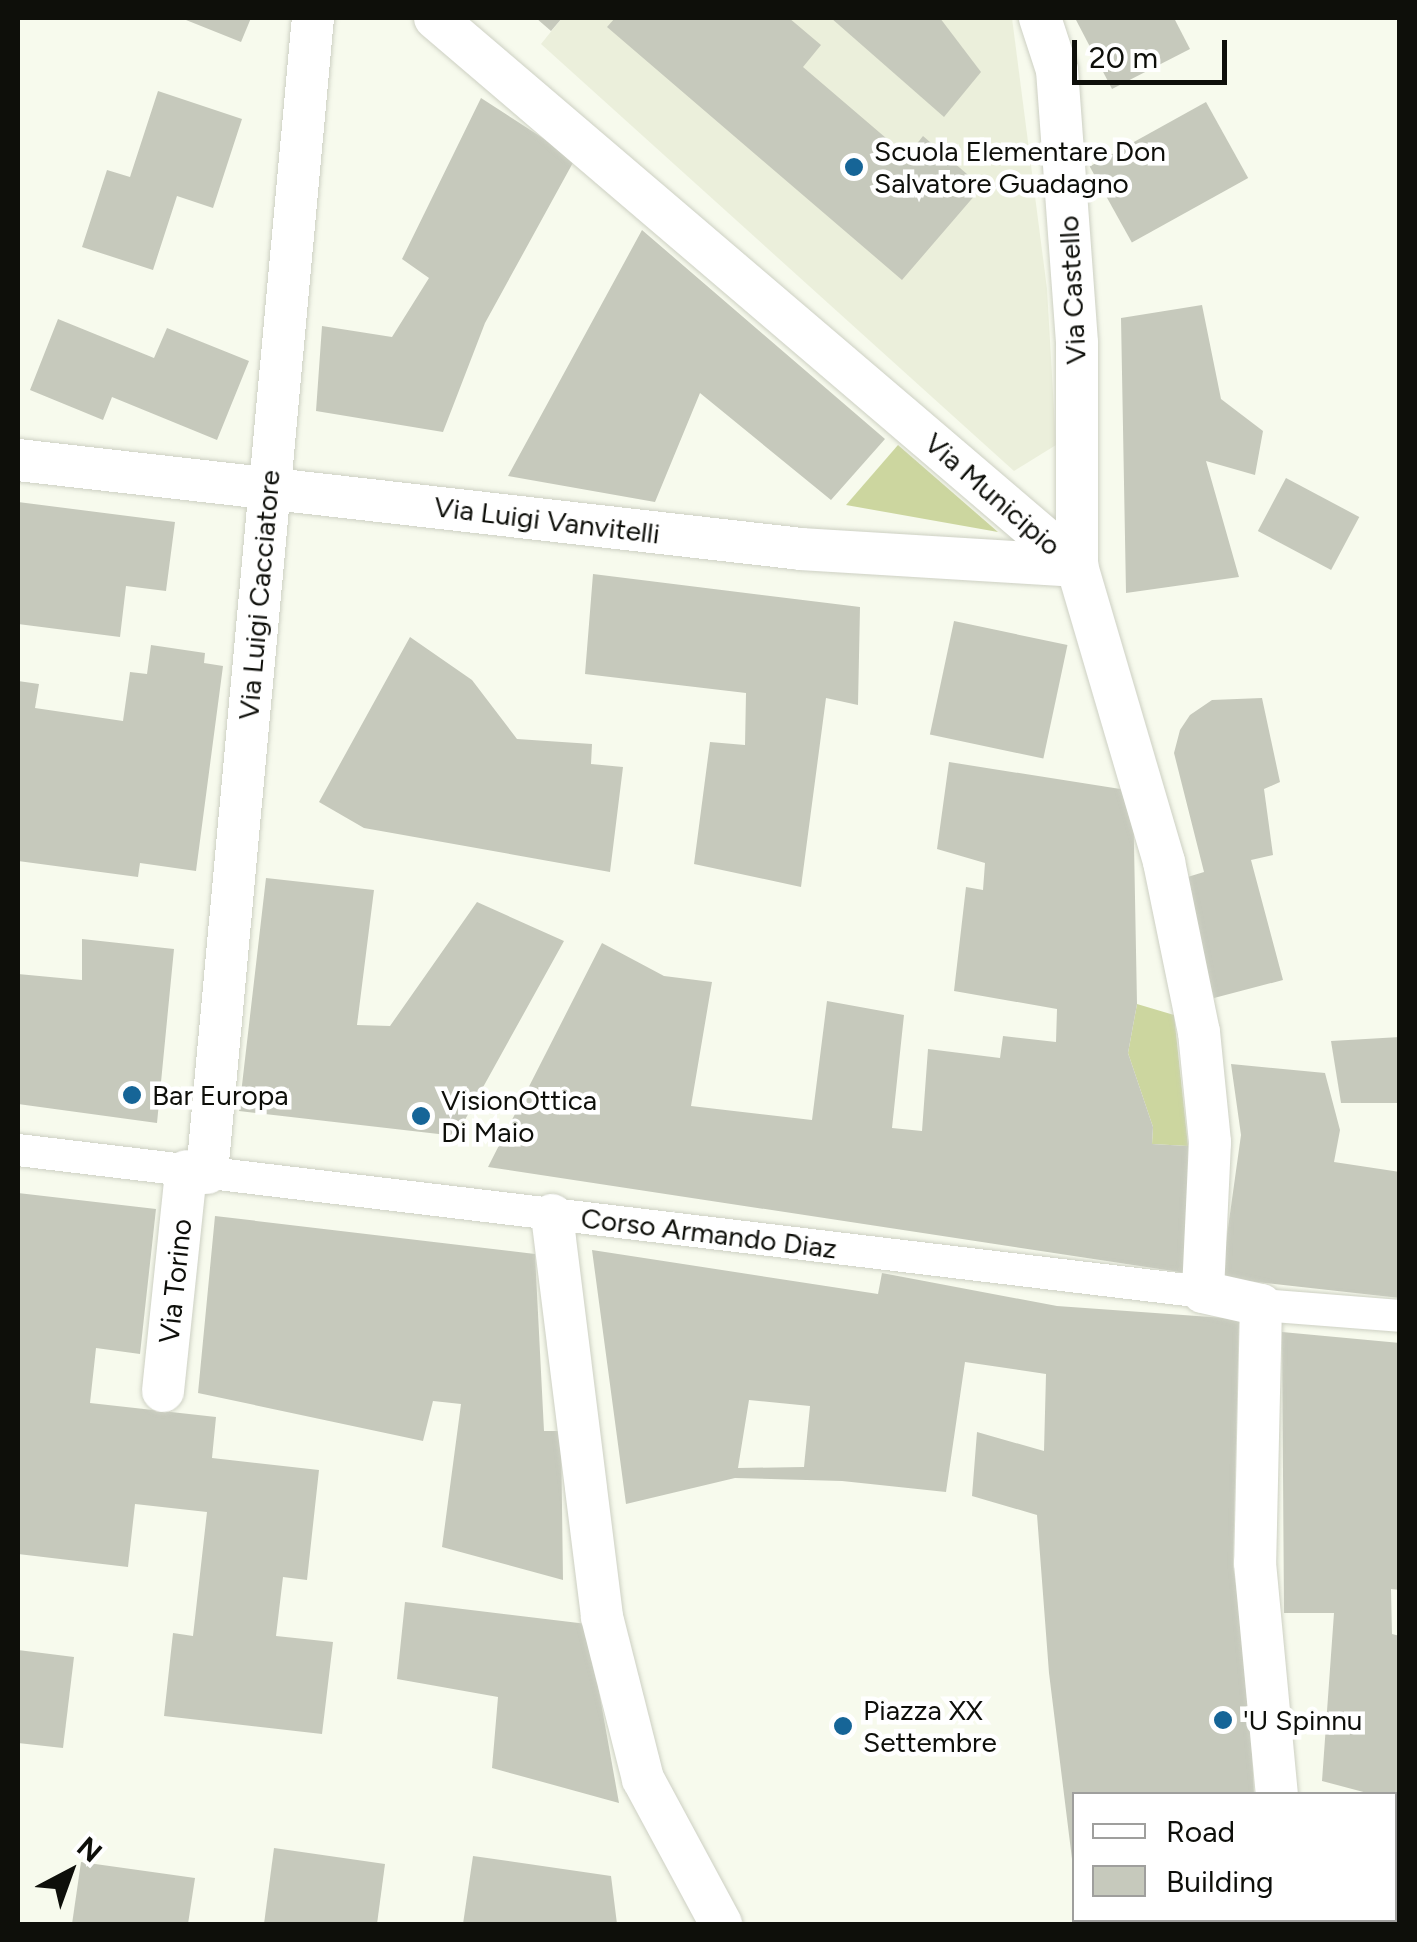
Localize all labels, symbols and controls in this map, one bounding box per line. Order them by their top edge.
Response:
scale bar [1077,20,1232,82]
text: 20 m [1089,39,1158,76]
place label: Scuola Elementare Don Salvatore Guadagno [874,134,1166,200]
marker: Scuola Elementare Don Salvatore Guadagno [843,156,865,178]
street label: Via Castello [1051,215,1093,365]
street label: Via Municipio [918,426,1068,562]
street label: Via Luigi Cacciatore [231,469,287,721]
street label: Via Luigi Vanvitelli [432,489,662,551]
place label: Bar Europa [152,1078,288,1112]
place label: VisionOttica Di Maio [441,1083,597,1149]
marker: Bar Europa [121,1084,143,1106]
marker: VisionOttica Di Maio [410,1105,432,1127]
street label: Corso Armando Diaz [579,1201,839,1265]
street label: Via Torino [152,1217,198,1345]
place label: Piazza XX Settembre [863,1693,997,1759]
place label: 'U Spinnu [1243,1703,1362,1737]
marker: 'U Spinnu [1212,1709,1234,1731]
marker: Piazza XX Settembre [832,1715,854,1737]
legend [1072,1792,1397,1922]
text: Road [1166,1813,1235,1850]
north arrow [20,1822,120,1922]
text: N [70,1829,109,1869]
text: Building [1166,1863,1274,1900]

